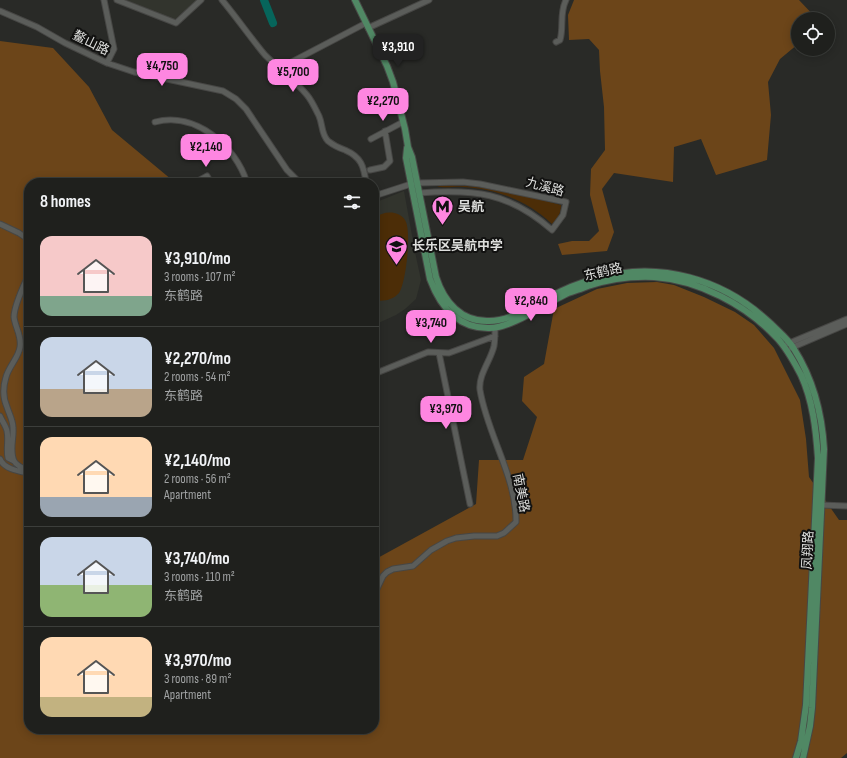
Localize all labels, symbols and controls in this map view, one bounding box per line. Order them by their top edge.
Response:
map controls [791,12,835,56]
button: locate [791,12,835,56]
street label: 鳌山路 [70,27,112,59]
pin: ¥3,910 [365,34,431,68]
text: ¥3,910 [382,39,414,55]
pin: ¥4,750 [129,53,195,87]
text: ¥4,750 [146,58,178,74]
pin: ¥5,700 [260,59,326,93]
text: ¥5,700 [277,64,309,80]
pin: ¥2,270 [350,88,416,122]
text: ¥2,270 [367,93,399,109]
pin: ¥2,140 [173,134,239,168]
text: ¥2,140 [190,139,222,155]
street label: 九溪路 [524,174,566,200]
icon: filters [341,191,363,213]
text: 8 homes [40,192,91,212]
metro station icon: 吴航 [429,194,455,227]
place label: 吴航 [458,199,484,215]
school or university icon: 长乐区吴航中学 [383,233,409,266]
place label: 长乐区吴航中学 [412,238,503,254]
text: ¥3,910/mo [164,249,231,269]
icon: home [72,252,120,300]
street label: 东鹤路 [582,260,624,284]
text: 3 rooms · 107 m² [164,269,236,285]
text: 东鹤路 [164,288,203,304]
pin: ¥2,840 [498,288,564,322]
text: ¥2,840 [514,293,548,309]
pin: ¥3,740 [398,310,464,344]
text: ¥3,740 [415,315,447,331]
text: ¥2,270/mo [164,349,231,369]
icon: home [72,353,120,401]
text: 2 rooms · 54 m² [164,369,231,385]
text: 东鹤路 [164,388,203,404]
pin: ¥3,970 [413,396,479,430]
text: ¥3,970 [429,401,463,417]
text: ¥2,140/mo [164,451,231,471]
icon: home [72,453,120,501]
text: 2 rooms · 56 m² [164,471,231,487]
street label: 南美路 [509,472,533,514]
text: Apartment [164,487,211,503]
street label: 凤翔路 [799,530,817,570]
text: ¥3,740/mo [164,549,230,569]
icon: home [72,553,120,601]
text: 3 rooms · 110 m² [164,569,235,585]
text: 东鹤路 [164,588,203,604]
text: ¥3,970/mo [164,651,231,671]
icon: home [72,653,120,701]
text: 3 rooms · 89 m² [164,671,231,687]
text: Apartment [164,687,211,703]

